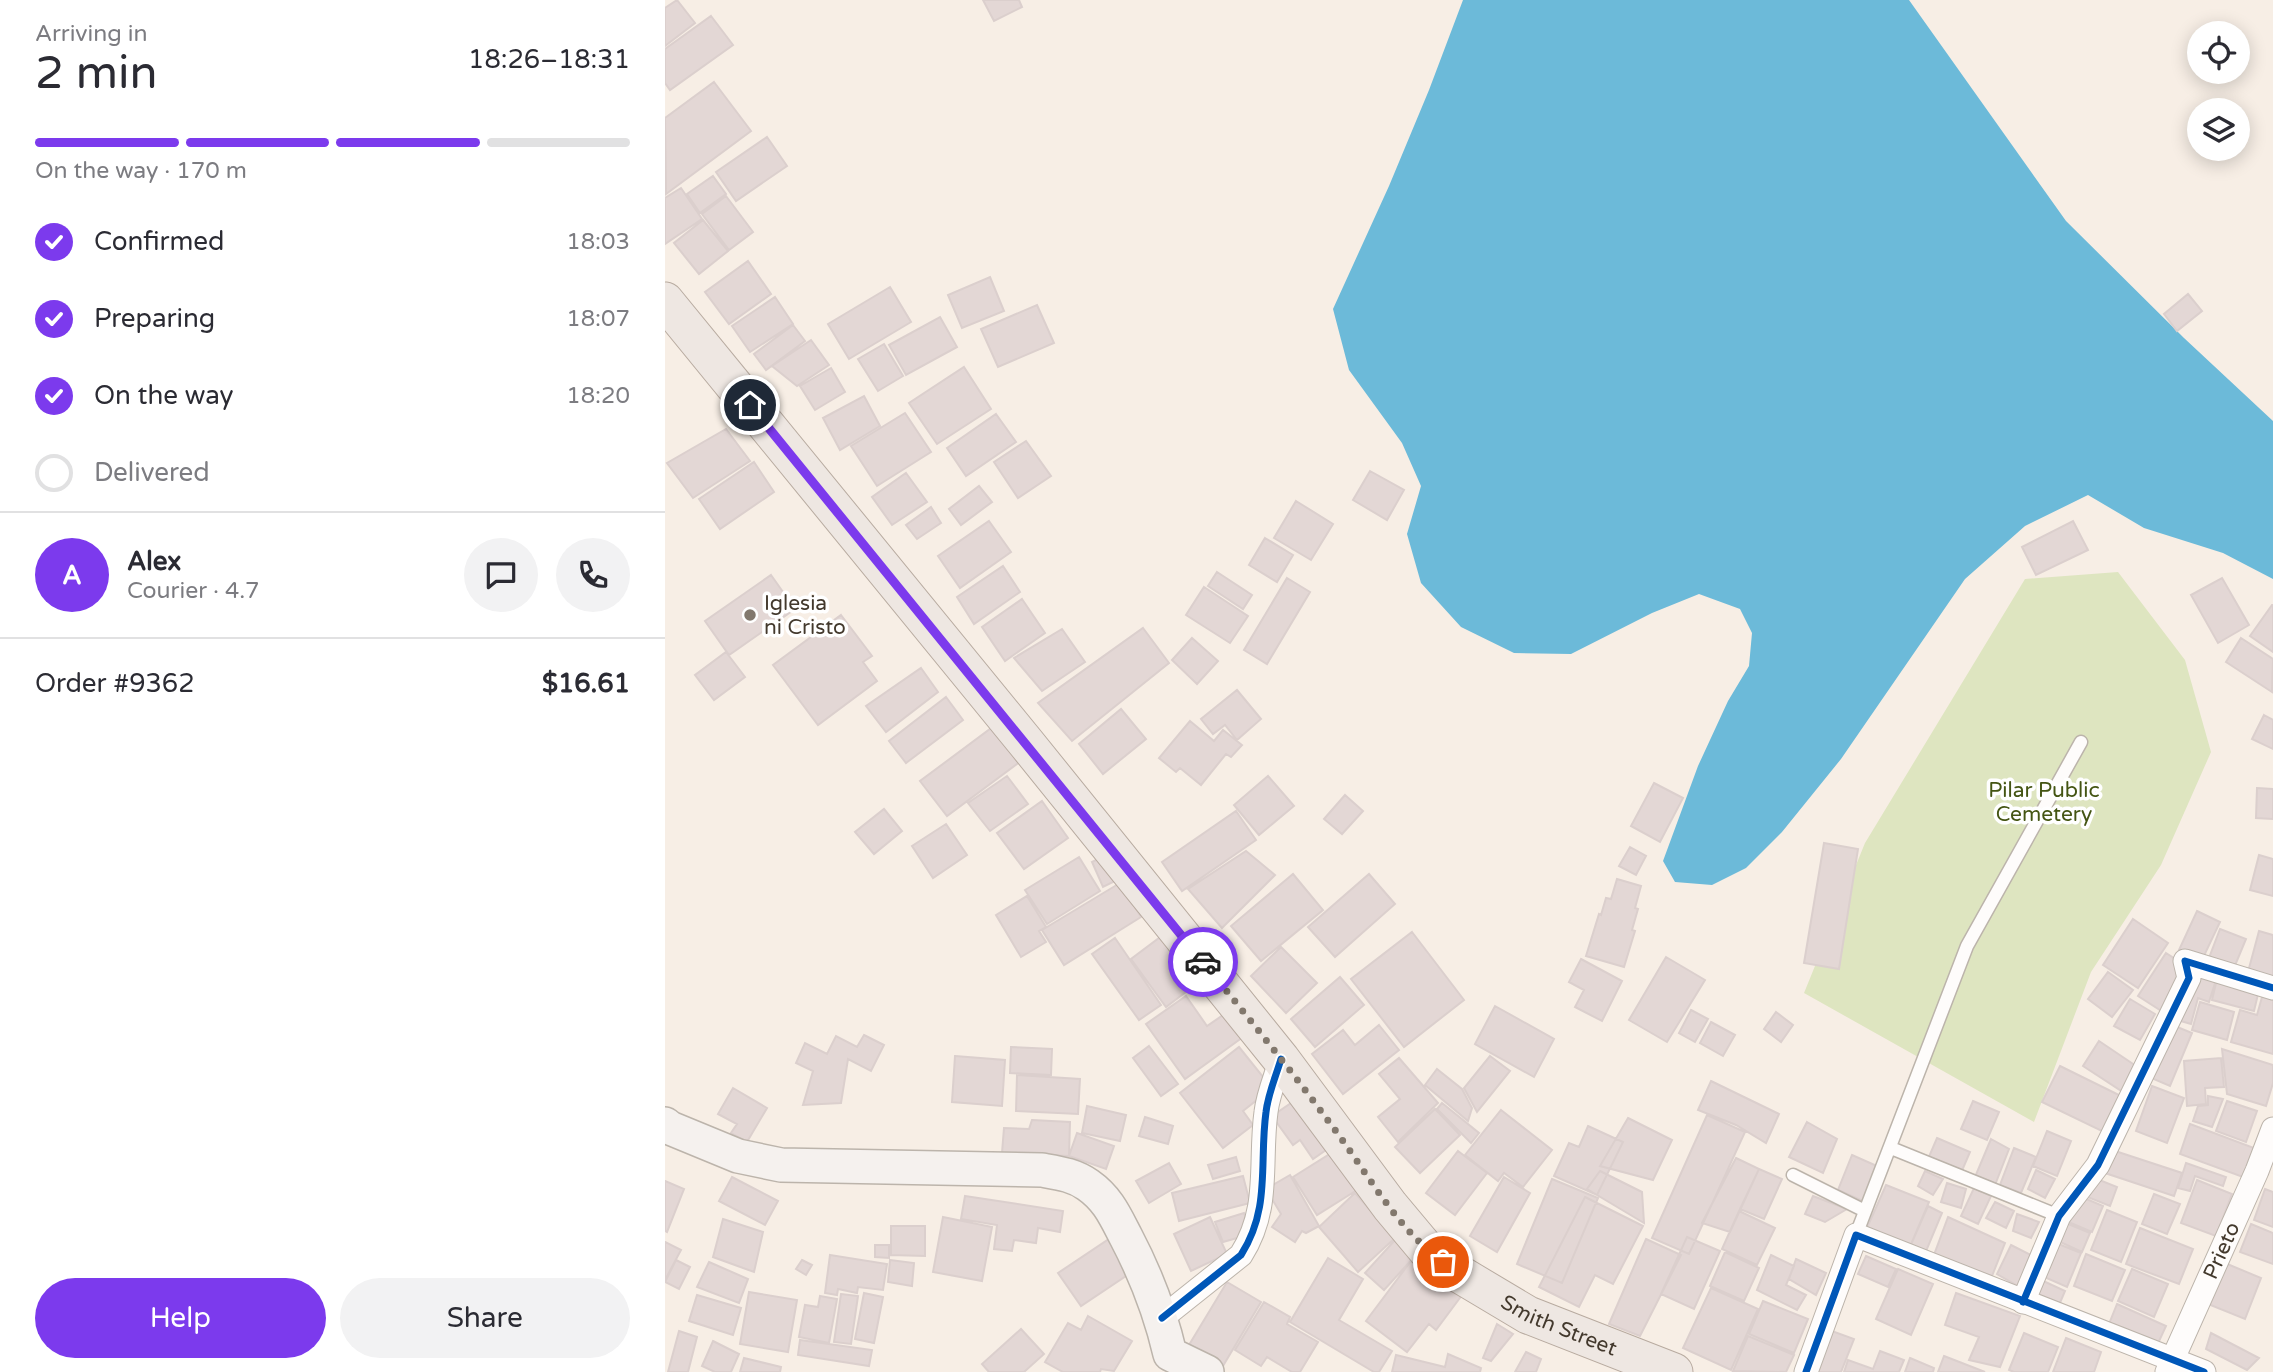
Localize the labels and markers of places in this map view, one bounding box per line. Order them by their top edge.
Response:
pin [720,375,780,435]
place label: Iglesia ni Cristo [764,591,846,640]
marker: Iglesia ni Cristo [742,607,758,623]
pin [1413,1232,1473,1292]

